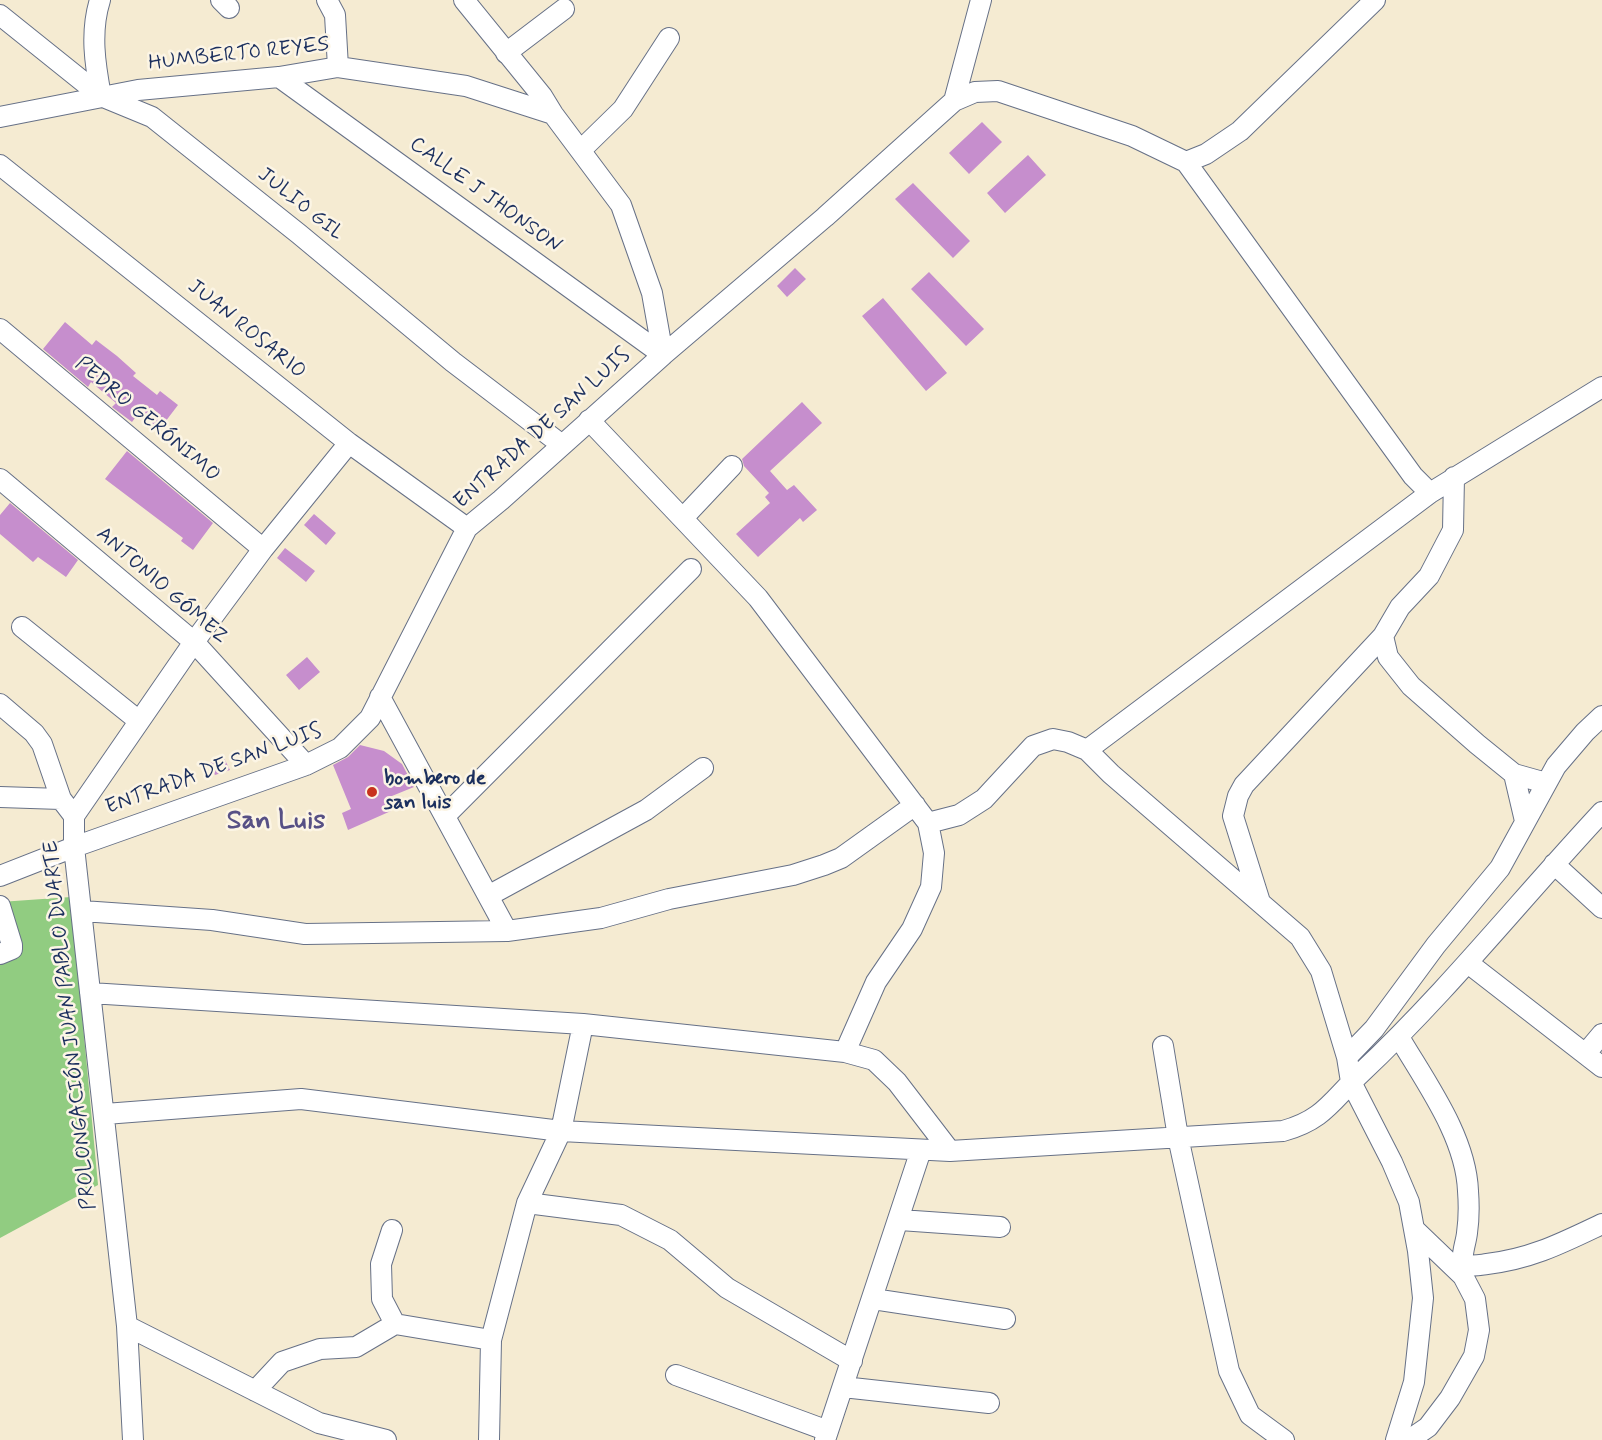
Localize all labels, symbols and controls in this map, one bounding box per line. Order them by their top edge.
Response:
street label: HUMBERTO REYES [147,33,331,77]
street label: CALLE J JHONSON [404,132,566,260]
street label: JULIO GIL [252,163,348,247]
street label: JUAN ROSARIO [182,275,310,385]
street label: ENTRADA DE SAN LUIS [450,343,636,515]
street label: PEDRO GERÓNIMO [69,352,225,488]
street label: ANTONIO GÓMEZ [90,522,232,650]
street label: ENTRADA DE SAN LUIS [102,719,326,821]
place label: bombero de san luis [384,767,486,817]
marker: bombero de san luis [365,785,379,799]
district label: San Luis [227,806,325,838]
street label: PROLONGACIÓN JUAN PABLO DUARTE [39,839,103,1211]

